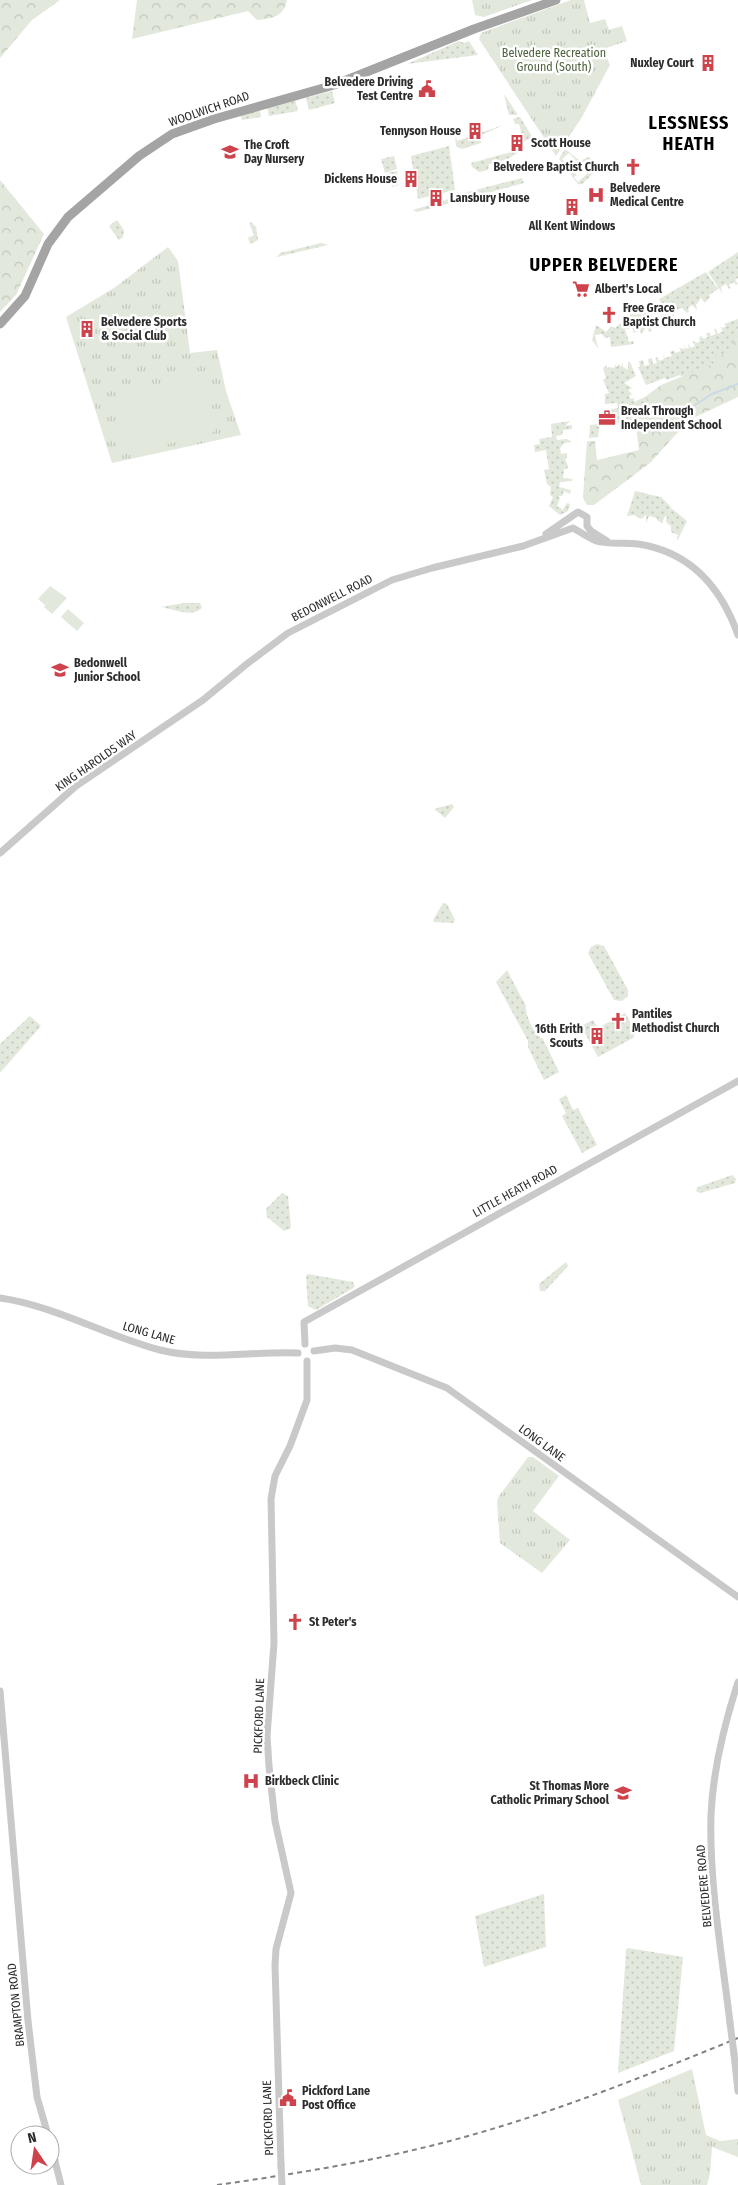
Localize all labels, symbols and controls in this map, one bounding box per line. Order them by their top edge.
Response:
park label: Belvedere Recreation Ground (South) [502,46,606,74]
building icon: Nuxley Court [698,53,718,73]
place label: Nuxley Court [630,56,695,70]
place label: Belvedere Driving Test Centre [325,75,413,103]
public building icon: Belvedere Driving Test Centre [417,79,437,99]
street label: WOOLWICH ROAD [167,89,251,129]
district label: LESSNESS HEATH [649,112,729,155]
building icon: Tennyson House [465,121,485,141]
place label: Tennyson House [380,124,461,138]
building icon: Scott House [507,133,527,153]
place label: Scott House [531,136,591,150]
place label: The Croft Day Nursery [244,138,304,166]
school or university icon: The Croft Day Nursery [220,142,240,162]
church icon: Belvedere Baptist Church [623,157,643,177]
place label: Belvedere Baptist Church [493,160,619,174]
building icon: Dickens House [401,169,421,189]
place label: Dickens House [324,172,397,186]
place label: Belvedere Medical Centre [610,181,684,209]
hospital icon: Belvedere Medical Centre [586,185,606,205]
building icon: Lansbury House [426,188,446,208]
place label: Lansbury House [450,191,530,205]
building icon: All Kent Windows [562,197,582,217]
place label: All Kent Windows [528,219,616,233]
district label: UPPER BELVEDERE [530,254,678,276]
supermarket icon: Albert's Local [571,279,591,299]
place label: Albert's Local [594,282,663,296]
place label: Free Grace Baptist Church [623,301,696,329]
church icon: Free Grace Baptist Church [599,305,619,325]
place label: Belvedere Sports & Social Club [101,315,188,343]
building icon: Belvedere Sports & Social Club [77,319,97,339]
place label: Break Through Independent School [621,404,722,432]
office icon: Break Through Independent School [597,408,617,428]
street label: BEDONWELL ROAD [289,572,375,624]
place label: Bedonwell Junior School [73,656,141,684]
school or university icon: Bedonwell Junior School [50,660,70,680]
street label: KING HAROLDS WAY [53,728,139,794]
place label: Pantiles Methodist Church [632,1007,720,1035]
church icon: Pantiles Methodist Church [608,1011,628,1031]
place label: 16th Erith Scouts [535,1022,584,1050]
building icon: 16th Erith Scouts [587,1026,607,1046]
street label: LITTLE HEATH ROAD [470,1162,560,1220]
street label: LONG LANE [121,1319,177,1347]
street label: LONG LANE [516,1422,568,1465]
church icon: St Peter's [285,1612,305,1632]
place label: St Peter's [309,1615,357,1629]
street label: PICKFORD LANE [251,1678,267,1754]
hospital icon: Birkbeck Clinic [241,1771,261,1791]
place label: Birkbeck Clinic [265,1774,340,1788]
place label: St Thomas More Catholic Primary School [490,1779,610,1807]
school or university icon: St Thomas More Catholic Primary School [613,1783,633,1803]
street label: BELVEDERE ROAD [693,1844,715,1928]
street label: BRAMPTON ROAD [5,1963,27,2047]
street label: PICKFORD LANE [260,2080,276,2156]
place label: Pickford Lane Post Office [302,2084,370,2112]
public building icon: Pickford Lane Post Office [278,2088,298,2108]
north arrow [10,2125,60,2175]
text: N [26,2129,38,2147]

